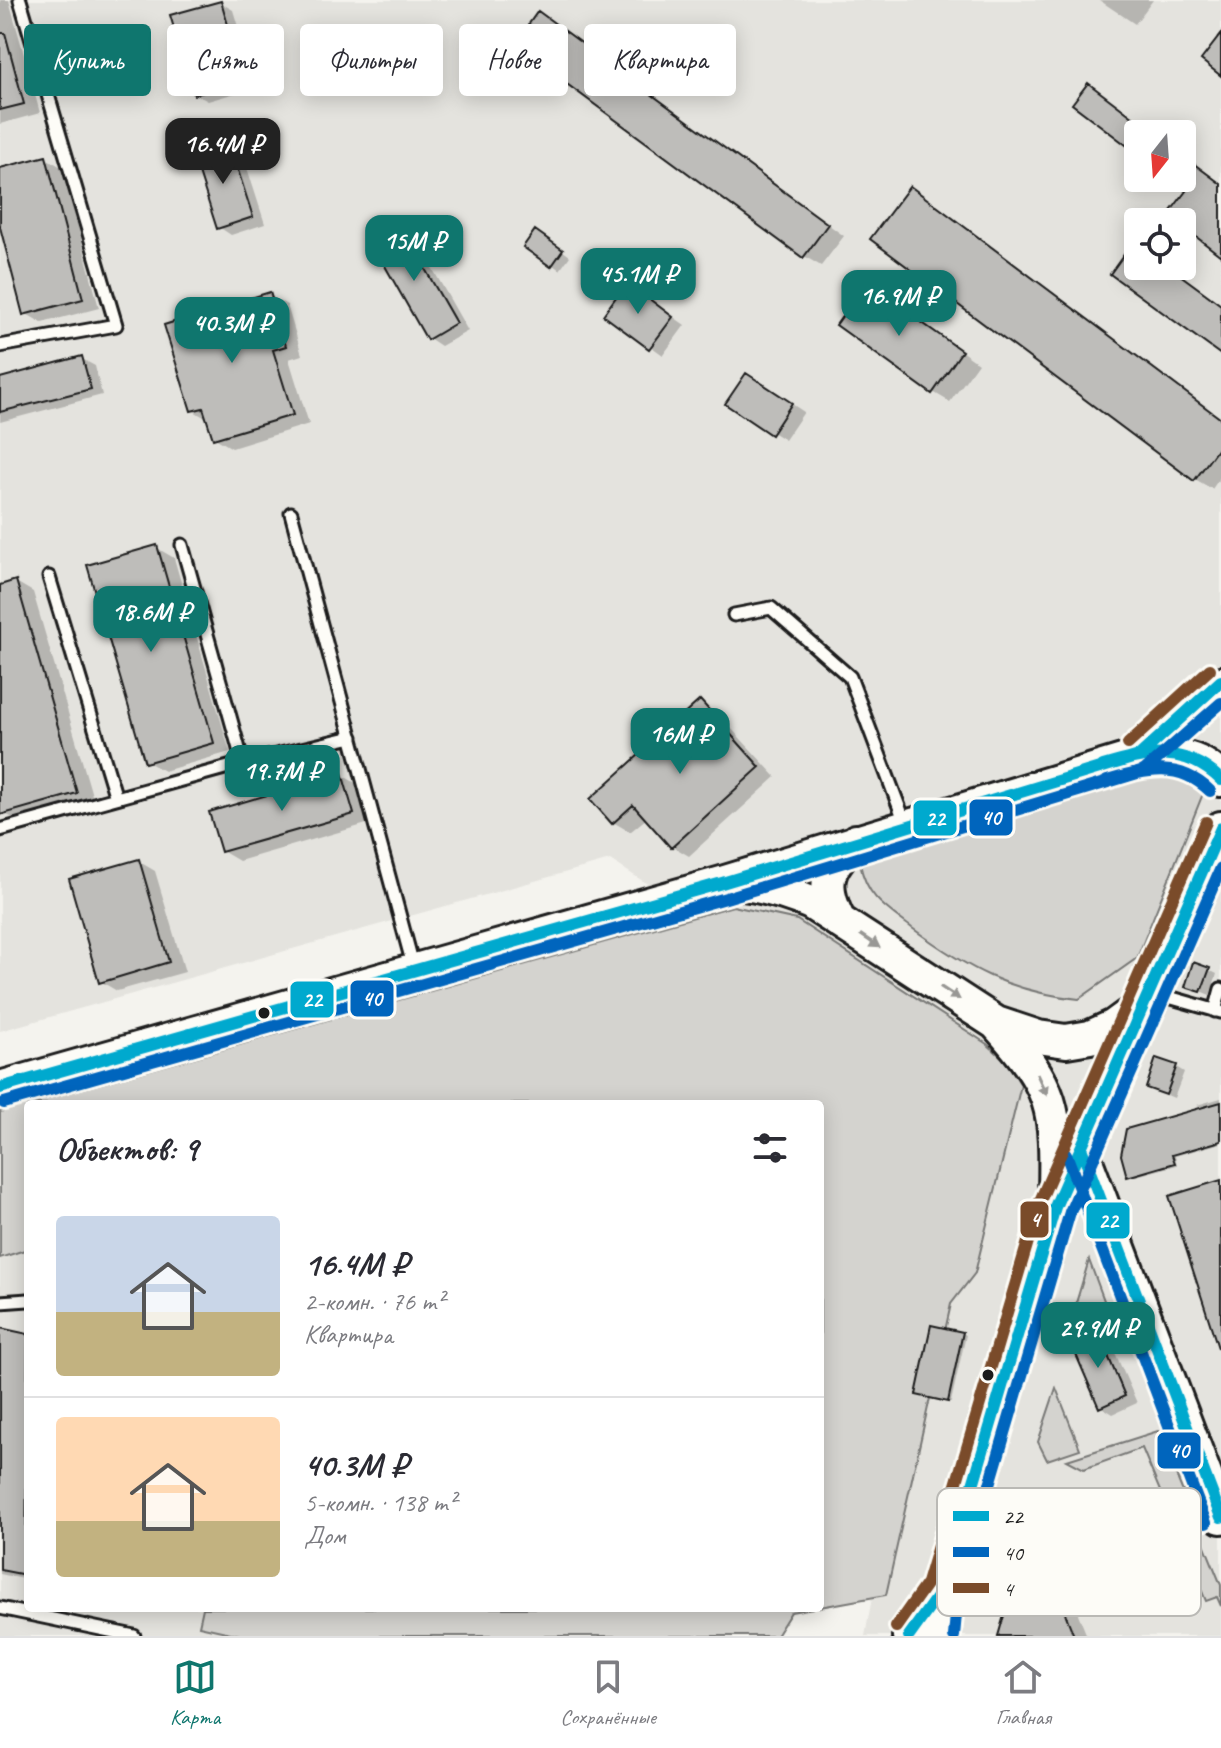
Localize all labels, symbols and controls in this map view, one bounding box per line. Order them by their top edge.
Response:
chip: Купить [24,24,151,96]
chip: Снять [167,24,284,96]
chip: Фильтры [300,24,443,96]
chip: Новое [459,24,568,96]
chip: Квартира [584,24,736,96]
pin: 16.4M ₽ [149,118,297,186]
north arrow [1124,120,1196,192]
map controls [1124,120,1196,280]
text: 16.4M ₽ [183,127,263,160]
button: locate [1124,208,1196,280]
pin: 15M ₽ [358,215,470,283]
text: 15M ₽ [383,224,445,257]
pin: 45.1M ₽ [564,248,712,316]
text: 45.1M ₽ [599,257,677,290]
pin: 16.9M ₽ [825,270,973,338]
text: 16.9M ₽ [859,279,939,312]
pin: 40.3M ₽ [158,297,306,365]
text: 40.3M ₽ [193,306,271,339]
pin: 18.6M ₽ [77,586,225,654]
text: 18.6M ₽ [111,595,191,628]
pin: 16M ₽ [624,708,736,776]
text: 16M ₽ [649,717,711,750]
pin: 19.7M ₽ [208,745,356,813]
text: 19.7M ₽ [243,754,321,787]
line badge: 40 [968,798,1014,837]
line badge: 22 [912,799,958,837]
text: 40 [981,804,1003,832]
text: 22 [925,805,947,833]
one-way arrow [860,933,881,948]
line badge: 40 [349,979,395,1018]
line badge: 22 [289,980,335,1019]
text: 40 [362,985,384,1013]
text: 22 [302,986,324,1014]
one-way arrow [939,986,960,1001]
unlabelled marker [256,1005,272,1021]
one-way arrow [1035,1074,1049,1097]
icon: filters [748,1126,792,1170]
text: Объектов: 9 [56,1127,198,1170]
line badge: 4 [1019,1200,1050,1239]
line badge: 22 [1085,1201,1131,1240]
text: 4 [1030,1206,1043,1234]
text: 22 [1098,1207,1120,1235]
text: 16.4M ₽ [304,1242,408,1285]
icon: home [120,1248,216,1344]
text: 2-комн. · 76 m² [304,1285,444,1318]
pin: 29.9M ₽ [1024,1302,1172,1370]
text: 29.9M ₽ [1059,1311,1137,1344]
text: Квартира [304,1318,393,1351]
unlabelled marker [980,1367,996,1383]
line badge: 40 [1156,1431,1202,1470]
text: 40 [1169,1437,1191,1465]
text: 40.3M ₽ [304,1443,407,1486]
icon: home [120,1449,216,1545]
text: 5-комн. · 138 m² [304,1486,456,1519]
legend [937,1488,1201,1616]
text: 22 [1003,1503,1025,1531]
text: Дом [304,1519,346,1552]
text: 40 [1003,1539,1025,1567]
text: 4 [1003,1575,1015,1603]
tab: Карта [170,1655,220,1731]
tab: Сохранённые [560,1655,656,1731]
tab: Главная [996,1655,1051,1731]

